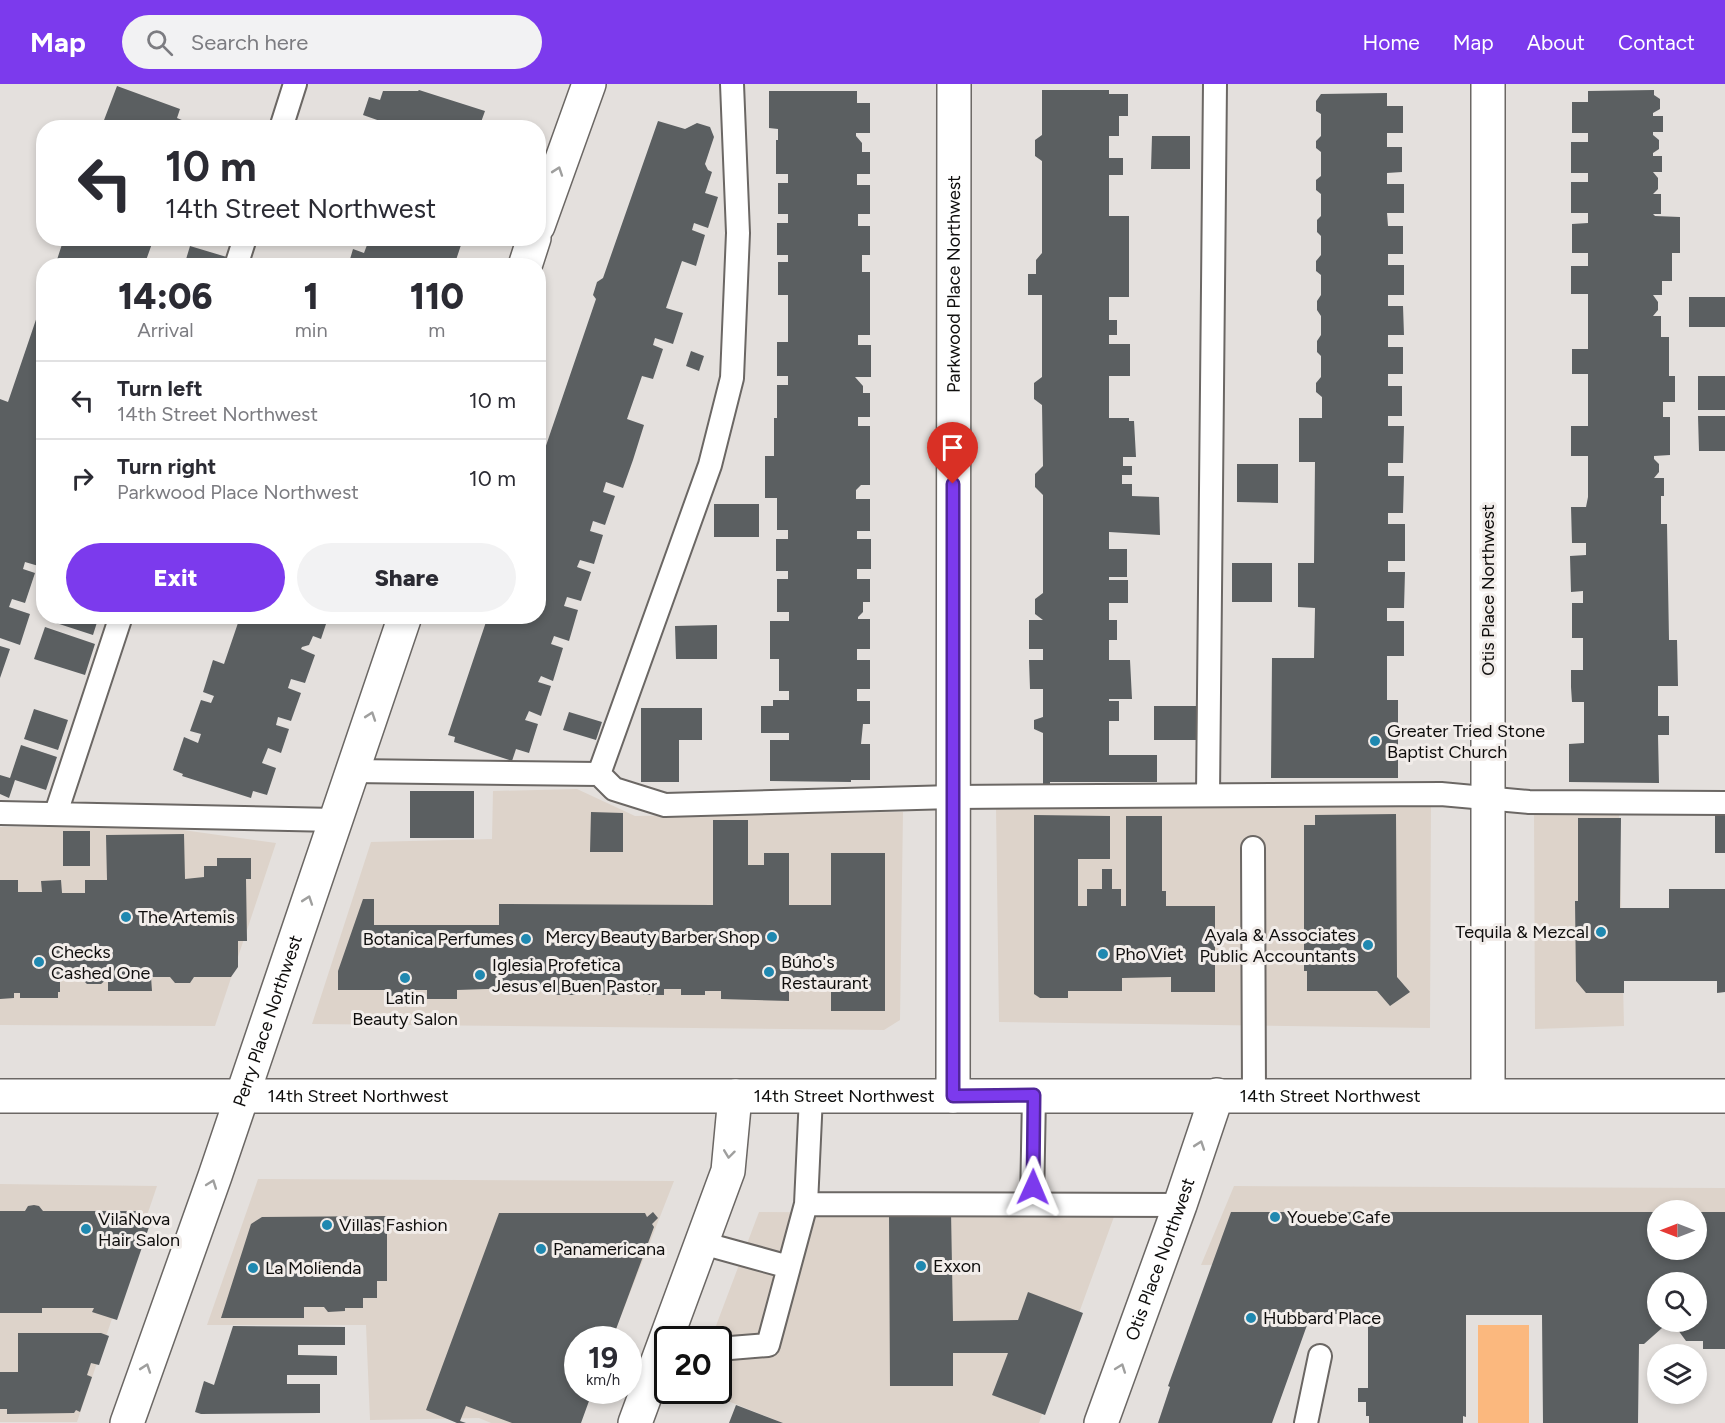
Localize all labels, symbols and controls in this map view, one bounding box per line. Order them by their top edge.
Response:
search box [122,15,542,69]
text: Map [30,25,86,59]
icon: search [143,26,176,59]
text: Search here [191,29,308,56]
text: Home [1363,30,1420,55]
text: Map [1453,30,1494,55]
text: About [1527,30,1585,55]
text: Contact [1618,30,1695,55]
text: 10 m [165,141,257,192]
icon: left [66,144,144,222]
one-way arrow [550,166,563,177]
street label: Parkwood Place Northwest [943,175,965,393]
text: 14th Street Northwest [165,192,436,225]
text: 14:06 [118,275,213,318]
text: 1 [304,275,319,318]
text: 110 [410,275,464,318]
text: Arrival [137,318,194,342]
text: min [295,318,328,342]
text: m [428,318,445,342]
text: Turn left [117,375,203,402]
icon: left [66,384,99,417]
text: 10 m [469,387,516,414]
text: 14th Street Northwest [117,402,318,426]
pin [927,422,978,484]
icon: arrive [936,431,969,464]
text: Turn right [117,453,216,480]
icon: right [66,462,99,495]
text: 10 m [469,465,516,492]
text: Parkwood Place Northwest [117,480,359,504]
street label: Otis Place Northwest [1477,504,1499,676]
button: Exit [66,543,285,612]
button: Share [297,543,516,612]
one-way arrow [364,711,377,721]
place label: Greater Tried Stone Baptist Church [1387,720,1545,763]
marker: Greater Tried Stone Baptist Church [1368,734,1382,748]
one-way arrow [301,895,314,906]
place label: The Artemis [138,906,235,928]
marker: The Artemis [119,910,133,924]
place label: Tequila & Mezcal [1455,921,1589,943]
place label: Ayala & Associates Public Accountants [1199,924,1356,967]
marker: Tequila & Mezcal [1594,925,1608,939]
place label: Mercy Beauty Barber Shop [545,926,760,948]
place label: Botanica Perfumes [363,928,514,950]
marker: Mercy Beauty Barber Shop [765,930,779,944]
street label: Perry Place Northwest [228,932,307,1110]
marker: Botanica Perfumes [519,932,533,946]
marker: Ayala & Associates Public Accountants [1361,938,1375,952]
place label: Checks Cashed One [51,941,150,984]
place label: Pho Viet [1115,943,1184,965]
marker: Pho Viet [1096,947,1110,961]
place label: Búho's Restaurant [781,951,869,994]
place label: Iglesia Profetica Jesus el Buen Pastor [492,954,657,997]
marker: Checks Cashed One [32,955,46,969]
marker: Búho's Restaurant [762,965,776,979]
marker: Iglesia Profetica Jesus el Buen Pastor [473,968,487,982]
marker: Latin Beauty Salon [398,971,412,985]
place label: Latin Beauty Salon [352,987,458,1030]
street label: 14th Street Northwest [268,1085,449,1107]
street label: 14th Street Northwest [754,1085,935,1107]
street label: 14th Street Northwest [1240,1085,1421,1107]
one-way arrow [1193,1140,1206,1151]
one-way arrow [724,1150,736,1159]
position arrow [1001,1155,1065,1219]
street label: Otis Place Northwest [1121,1175,1199,1344]
one-way arrow [204,1179,217,1190]
north arrow [1647,1200,1707,1260]
map controls [1647,1200,1707,1404]
place label: Youebe Cafe [1287,1206,1391,1228]
place label: VilaNova Hair Salon [98,1208,180,1251]
marker: Youebe Cafe [1268,1210,1282,1224]
place label: Villas Fashion [339,1214,448,1236]
marker: Villas Fashion [320,1218,334,1232]
marker: VilaNova Hair Salon [79,1222,93,1236]
place label: Panamericana [553,1238,665,1260]
marker: Panamericana [534,1242,548,1256]
place label: Exxon [933,1255,981,1277]
place label: La Molienda [265,1257,361,1279]
marker: Exxon [914,1259,928,1273]
marker: La Molienda [246,1261,260,1275]
button: search [1647,1272,1707,1332]
place label: Hubbard Place [1263,1307,1381,1329]
marker: Hubbard Place [1244,1311,1258,1325]
speed limit sign: 20 [654,1326,732,1404]
text: 19 [588,1339,618,1376]
button: layers [1647,1344,1707,1404]
one-way arrow [139,1363,152,1374]
one-way arrow [1114,1363,1127,1374]
text: km/h [586,1371,620,1389]

